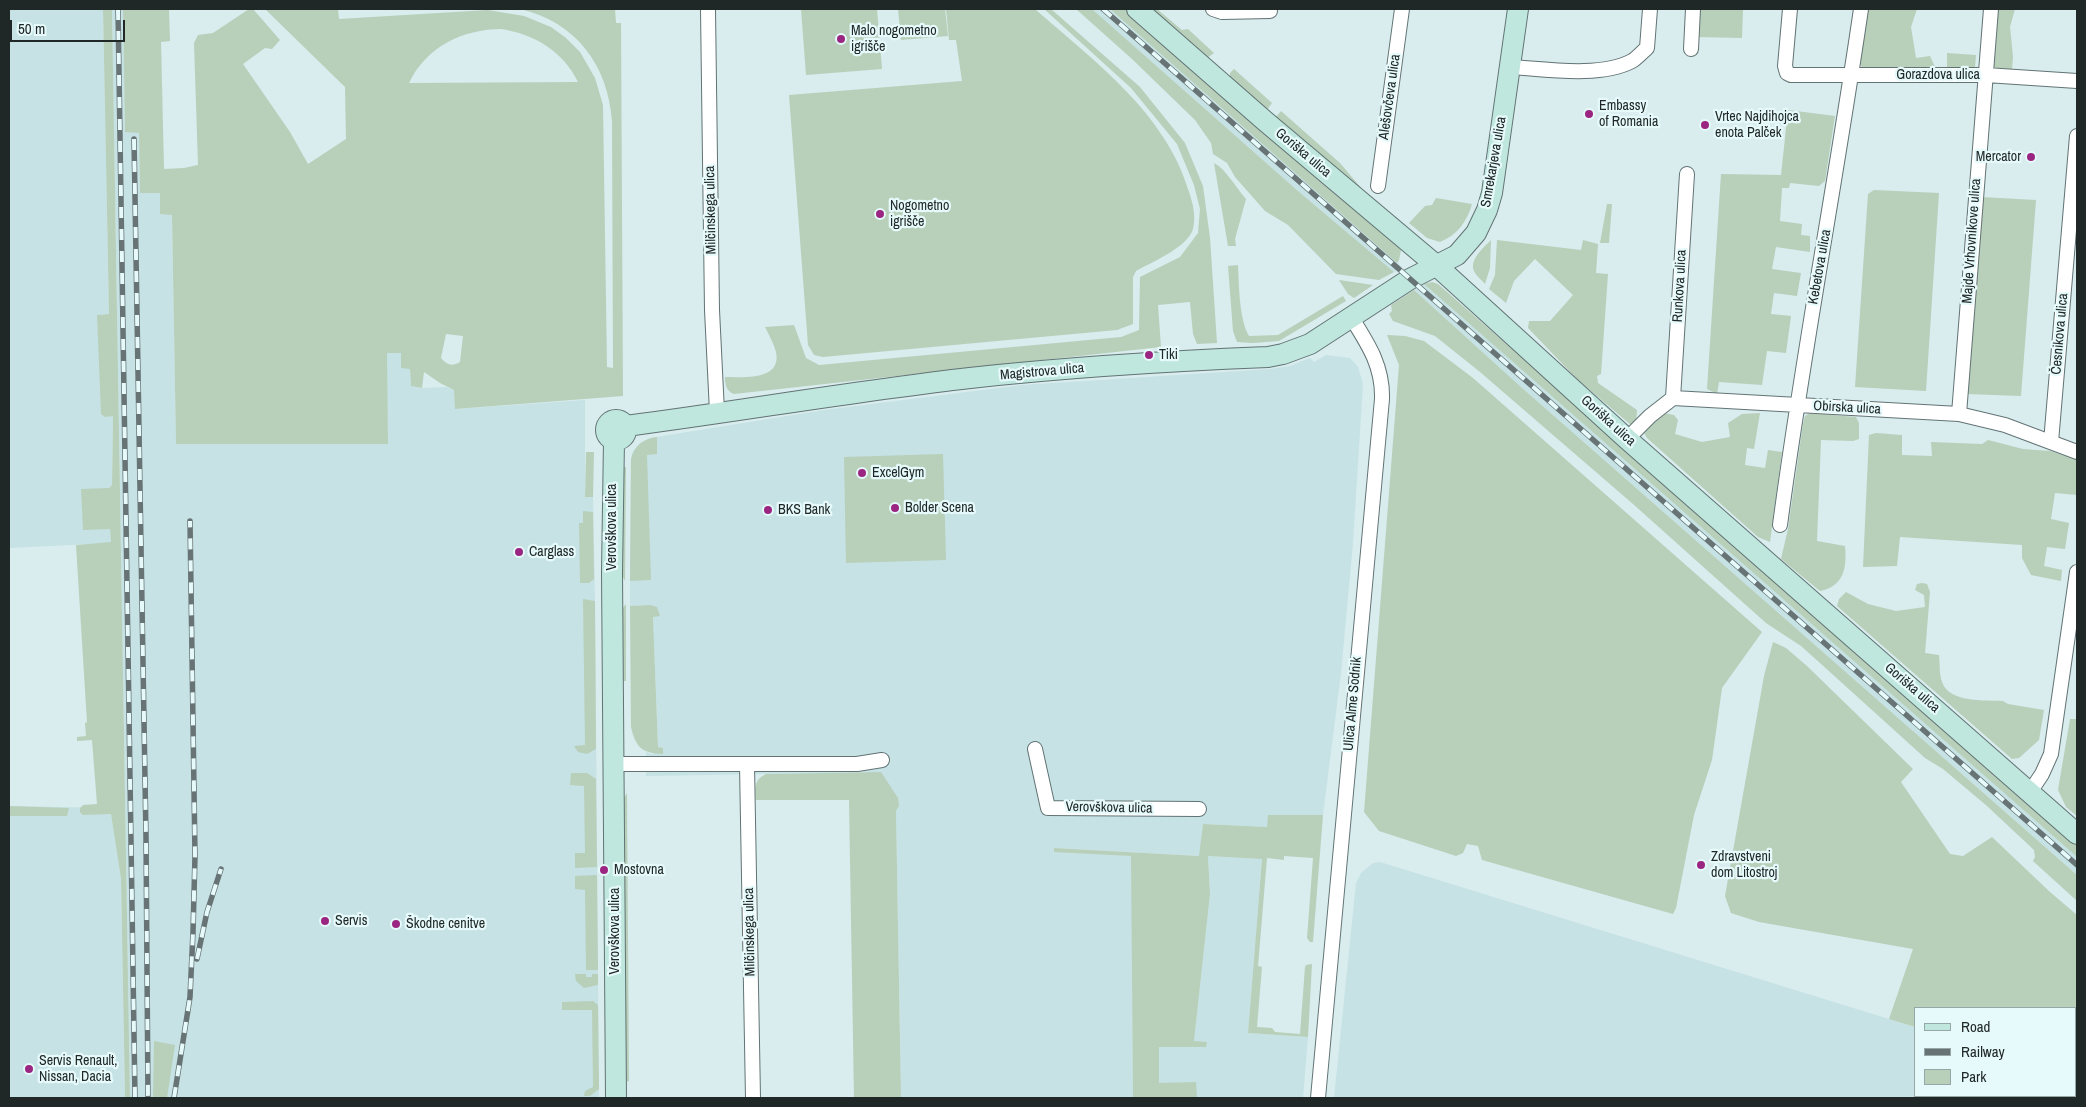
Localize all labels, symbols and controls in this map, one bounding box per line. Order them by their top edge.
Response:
scale bar [12,10,128,42]
text: 50 m [18,18,45,39]
place label: Malo nogometno igrišče [851,23,937,56]
marker: Malo nogometno igrišče [835,33,847,45]
street label: Alešovčeva ulica [1376,53,1404,141]
street label: Gorazdova ulica [1896,67,1980,83]
place label: Embassy of Romania [1599,98,1658,130]
marker: Embassy of Romania [1583,108,1595,120]
place label: Vrtec Najdihojca enota Palček [1715,109,1799,142]
street label: Smrekarjeva ulica [1478,115,1510,209]
marker: Vrtec Najdihojca enota Palček [1699,119,1711,131]
street label: Goriška ulica [1272,125,1334,181]
place label: Mercator [1976,149,2021,165]
marker: Mercator [2025,151,2037,163]
street label: Milčinskega ulica [702,166,720,254]
street label: Majde Vrhovnikove ulica [1959,178,1985,304]
place label: Nogometno igrišče [890,198,949,230]
marker: Nogometno igrišče [874,208,886,220]
street label: Kebetova ulica [1805,228,1835,306]
street label: Runkova ulica [1670,249,1690,323]
street label: Česnikova ulica [2048,293,2072,375]
place label: Tiki [1159,347,1178,363]
marker: Tiki [1143,349,1155,361]
street label: Magistrova ulica [999,360,1085,384]
street label: Goriška ulica [1577,392,1639,450]
street label: Obirska ulica [1813,398,1881,418]
place label: ExcelGym [872,465,924,481]
marker: ExcelGym [856,467,868,479]
street label: Verovškova ulica [604,484,620,570]
place label: Bolder Scena [905,500,974,516]
place label: BKS Bank [778,502,830,518]
marker: Bolder Scena [889,502,901,514]
marker: BKS Bank [762,504,774,516]
place label: Carglass [529,544,574,560]
marker: Carglass [513,546,525,558]
street label: Ulica Alme Sodnik [1341,656,1365,752]
street label: Goriška ulica [1881,659,1943,717]
street label: Verovškova ulica [1065,799,1153,817]
place label: Zdravstveni dom Litostroj [1711,849,1777,882]
marker: Zdravstveni dom Litostroj [1695,859,1707,871]
place label: Mostovna [614,862,664,878]
marker: Mostovna [598,864,610,876]
street label: Verovškova ulica [607,888,623,974]
street label: Milčinskega ulica [741,888,759,976]
place label: Servis [335,913,368,929]
marker: Servis [319,915,331,927]
place label: Škodne cenitve [406,916,485,932]
marker: Škodne cenitve [390,918,402,930]
legend [1914,1007,2076,1097]
text: Road [1961,1016,1990,1037]
text: Railway [1961,1041,2005,1062]
place label: Servis Renault, Nissan, Dacia [39,1053,117,1086]
marker: Servis Renault, Nissan, Dacia [23,1063,35,1075]
text: Park [1961,1066,1986,1087]

